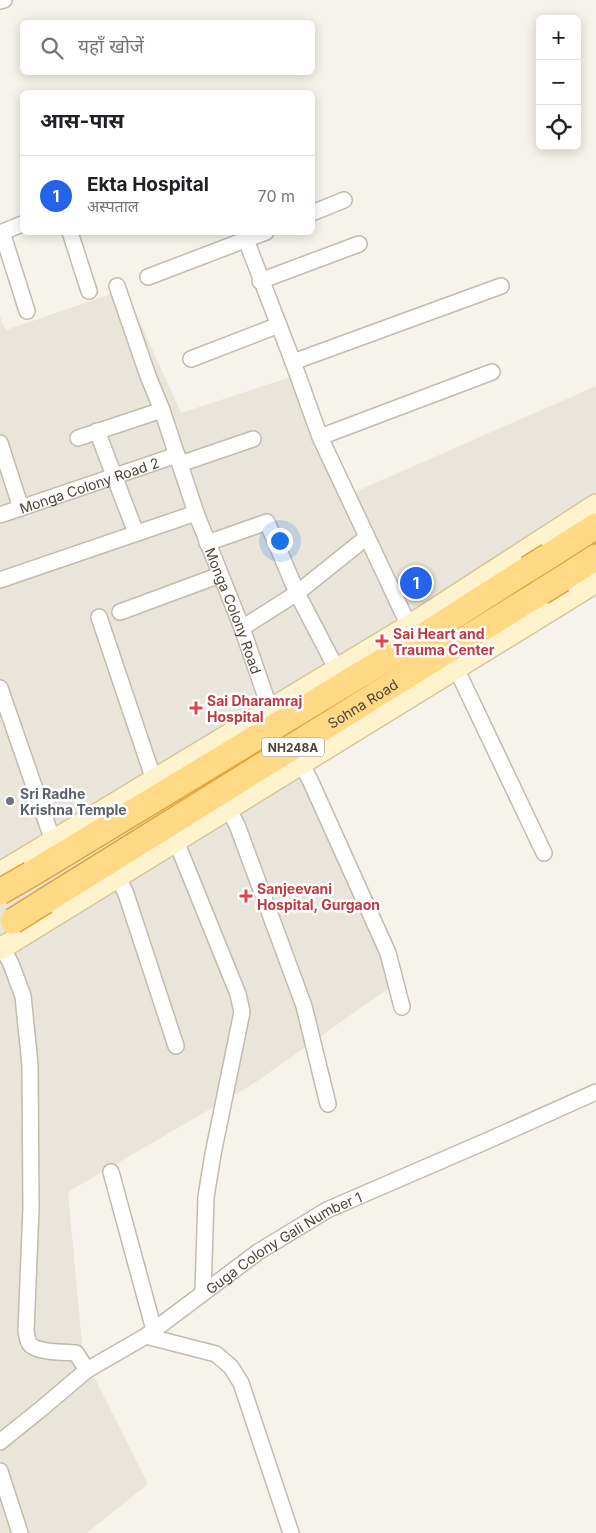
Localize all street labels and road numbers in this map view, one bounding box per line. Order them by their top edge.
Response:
street label: Monga Colony Road 2 [17,453,161,516]
street label: Monga Colony Road [202,545,266,676]
street label: Sohna Road [324,675,401,731]
road number: NH248A [262,738,324,756]
street label: Guga Colony Gali Number 1 [202,1188,364,1297]

